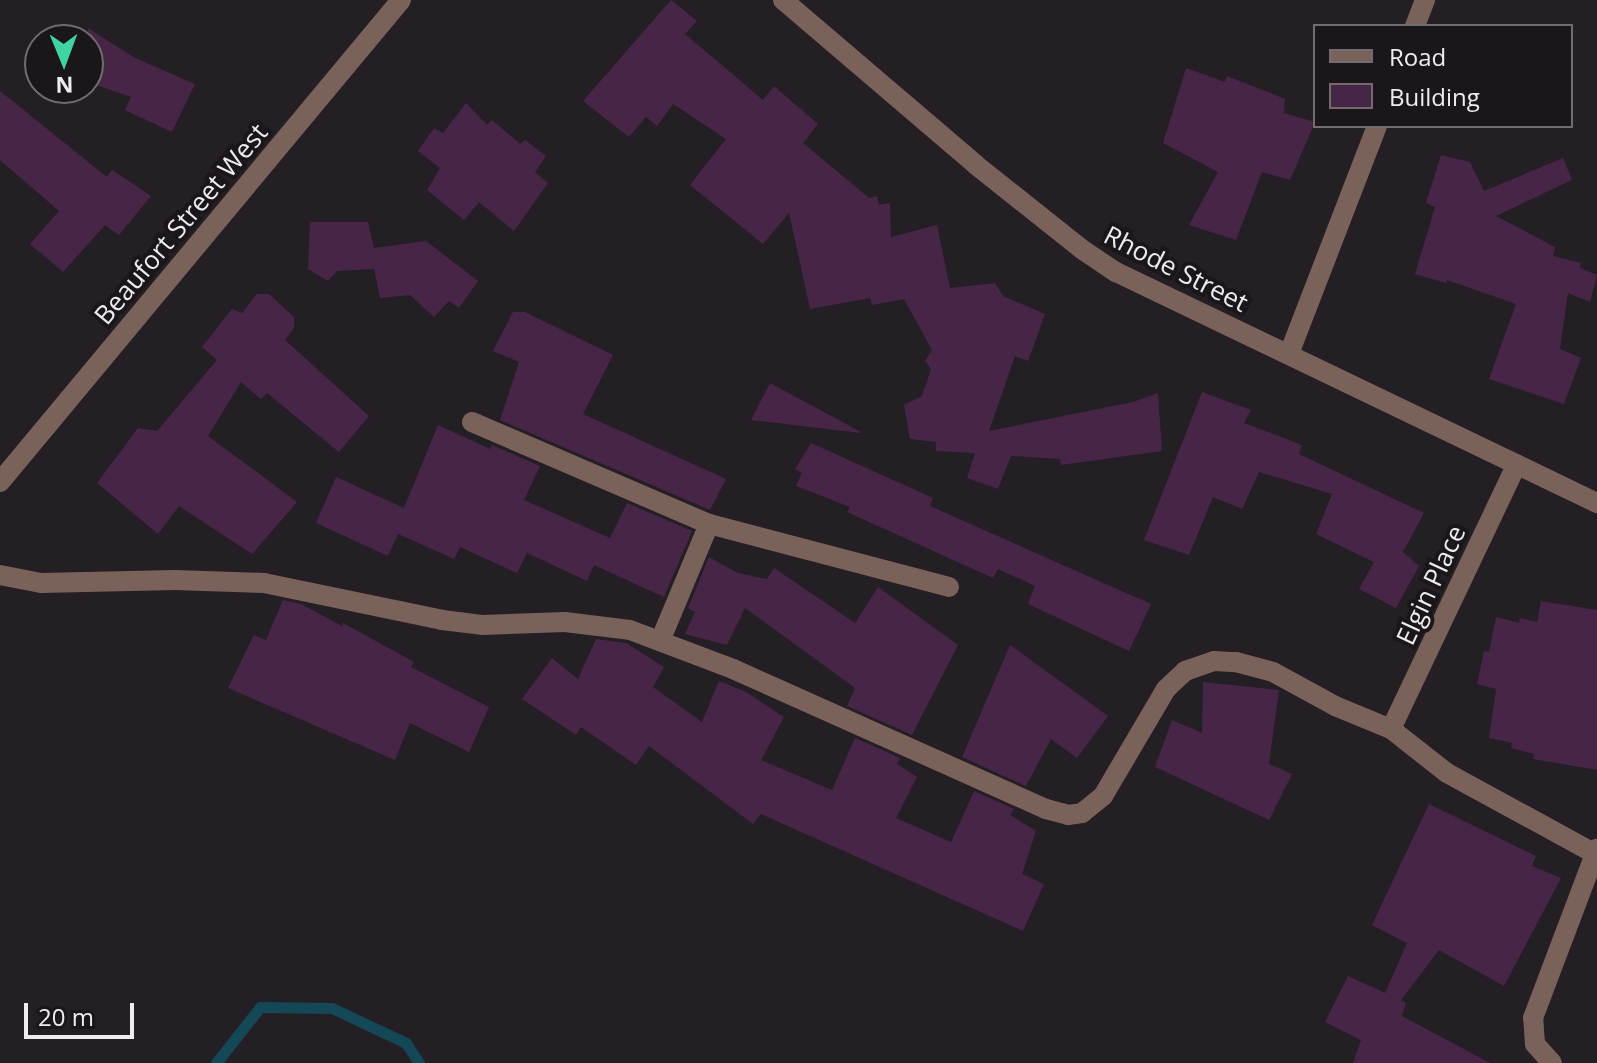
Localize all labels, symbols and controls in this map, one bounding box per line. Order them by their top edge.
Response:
north arrow [24,24,104,104]
legend [1313,24,1573,128]
text: Road [1389,40,1446,73]
text: N [55,71,74,101]
text: Building [1389,80,1480,113]
street label: Beaufort Street West [88,117,274,331]
street label: Rhode Street [1099,219,1253,319]
street label: Elgin Place [1390,520,1472,650]
scale bar [28,987,138,1037]
text: 20 m [38,1000,94,1033]

